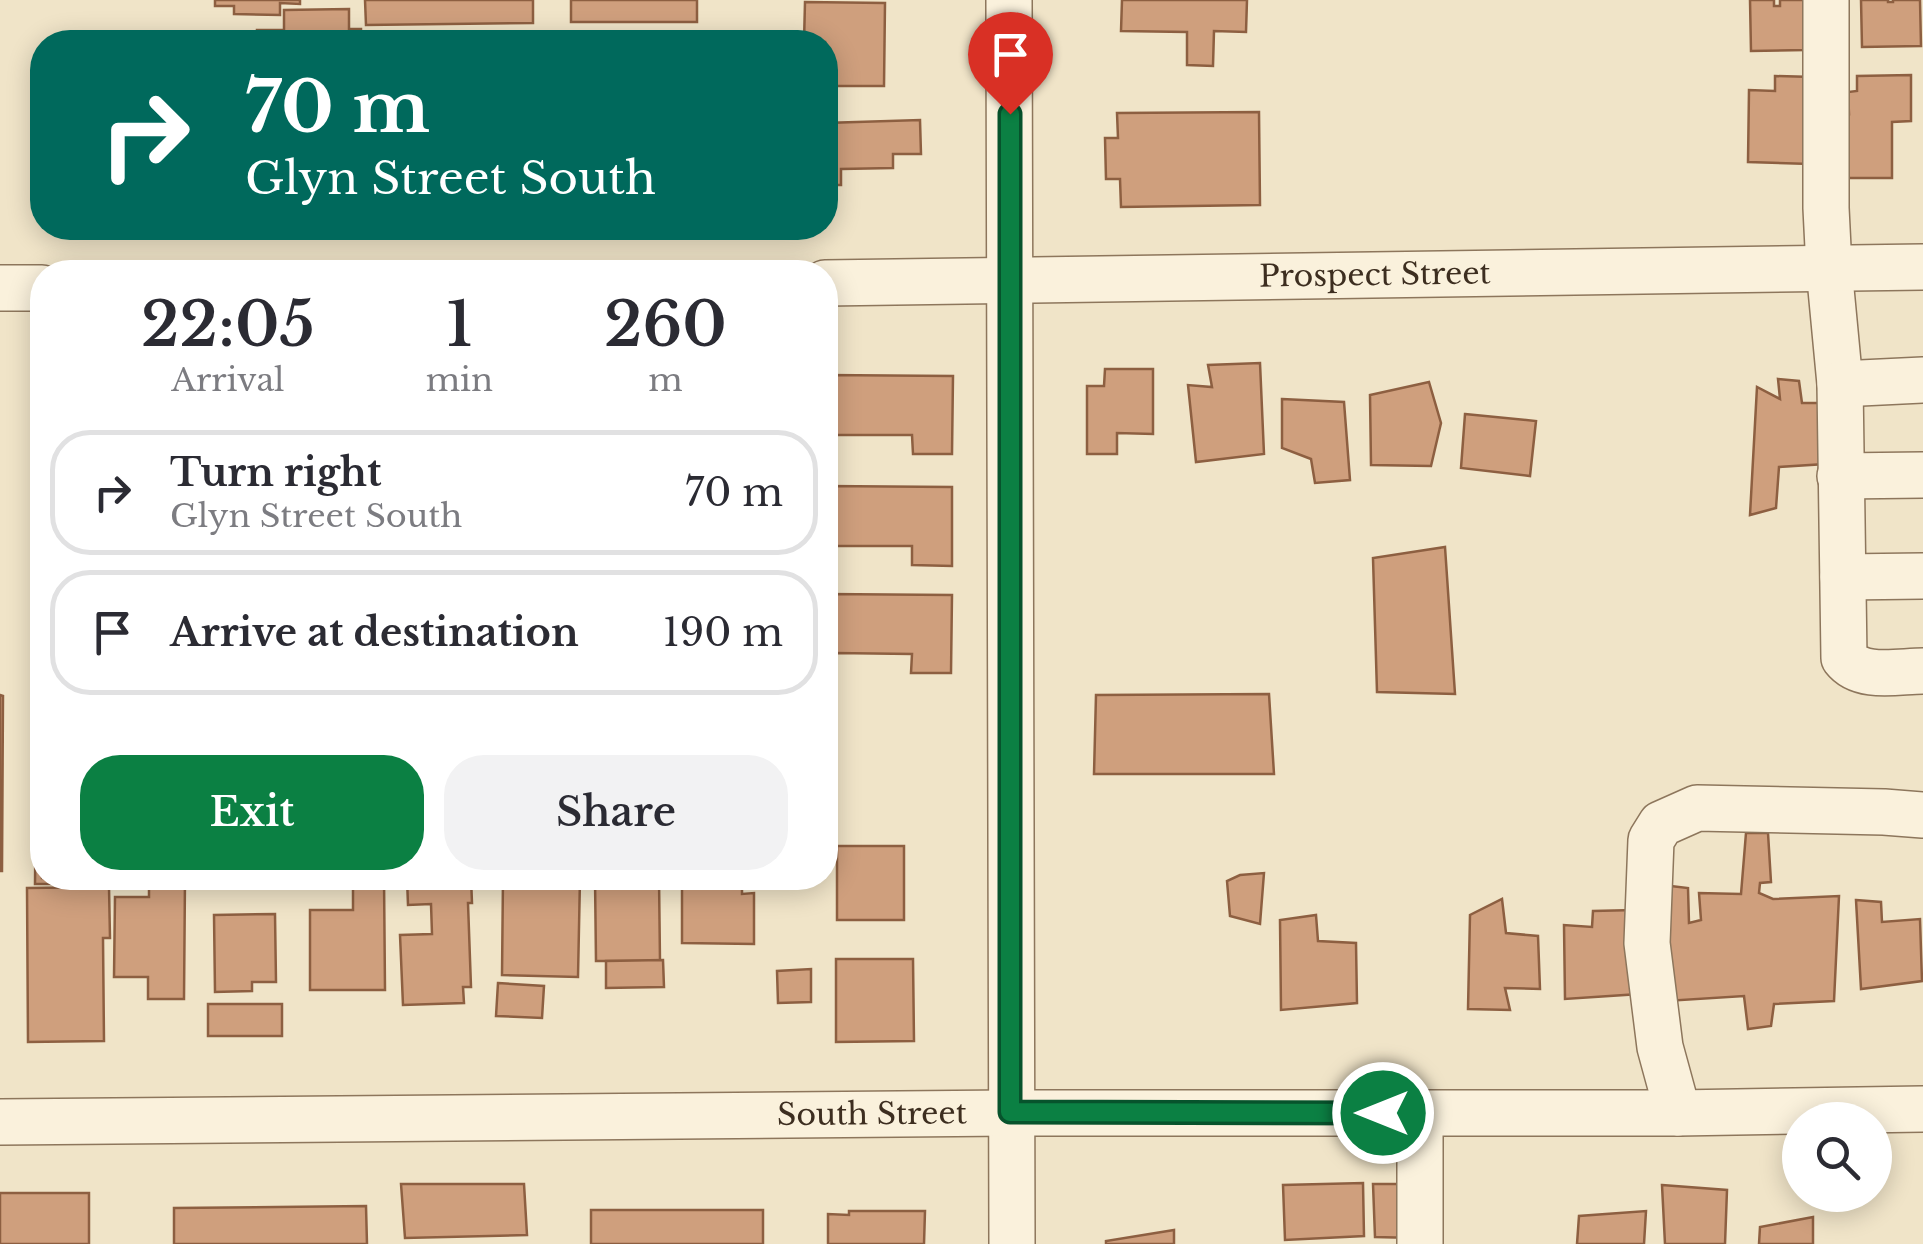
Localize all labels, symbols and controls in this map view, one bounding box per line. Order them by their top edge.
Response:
pin [968,12,1053,115]
icon: arrive [983,27,1038,82]
text: 70 m [245,64,430,151]
icon: right [80,70,210,200]
text: Glyn Street South [245,150,656,206]
street label: Prospect Street [1259,254,1492,295]
text: 22:05 [141,288,315,362]
text: 1 [446,288,473,362]
text: 260 [604,288,727,362]
text: Arrival [171,360,285,400]
text: min [426,360,493,400]
text: m [648,360,683,400]
text: Turn right [170,449,381,496]
icon: right [85,465,140,520]
text: 70 m [685,469,783,516]
text: Glyn Street South [170,496,462,536]
icon: arrive [85,605,140,660]
text: Arrive at destination [170,609,579,656]
text: 190 m [663,609,783,656]
button: Exit [80,755,424,870]
button: Share [444,755,788,870]
position arrow [1331,1061,1435,1165]
street label: South Street [777,1094,968,1133]
map controls [1782,1102,1892,1212]
button: search [1782,1102,1892,1212]

